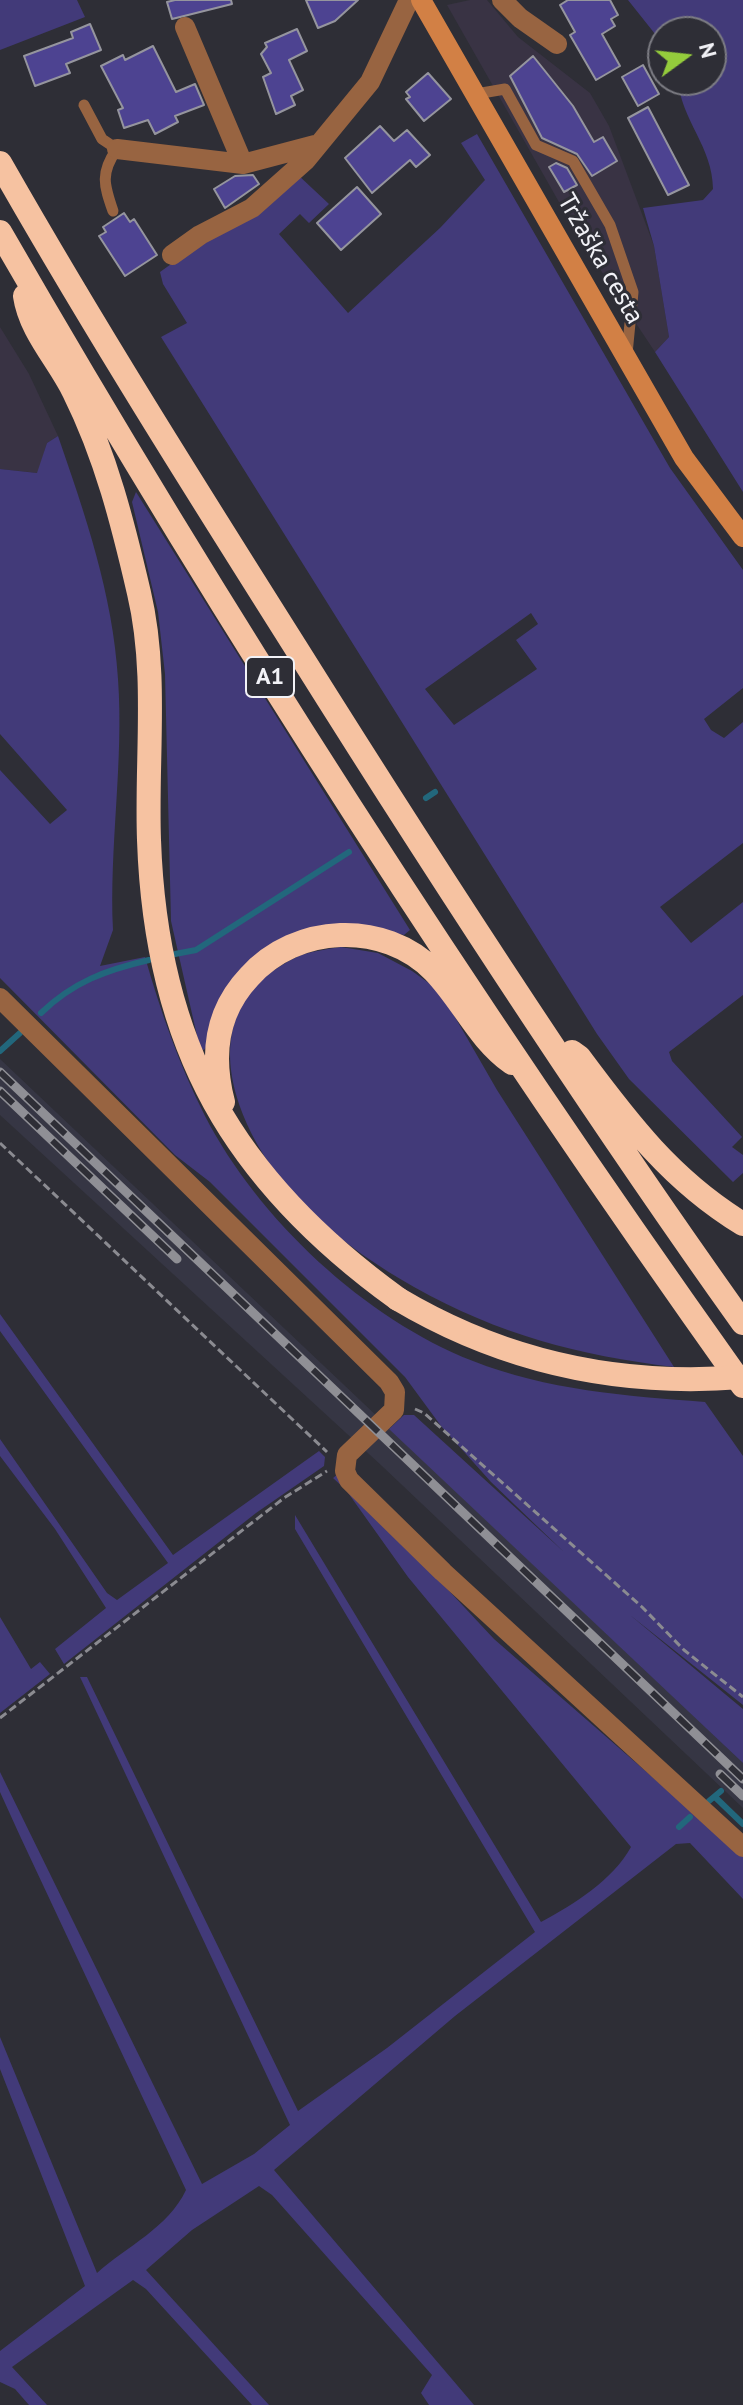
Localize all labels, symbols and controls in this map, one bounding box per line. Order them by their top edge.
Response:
north arrow [647,16,727,96]
text: N [693,40,724,61]
street label: Tržaška cesta [550,188,650,330]
road number: A1 [246,657,294,697]

